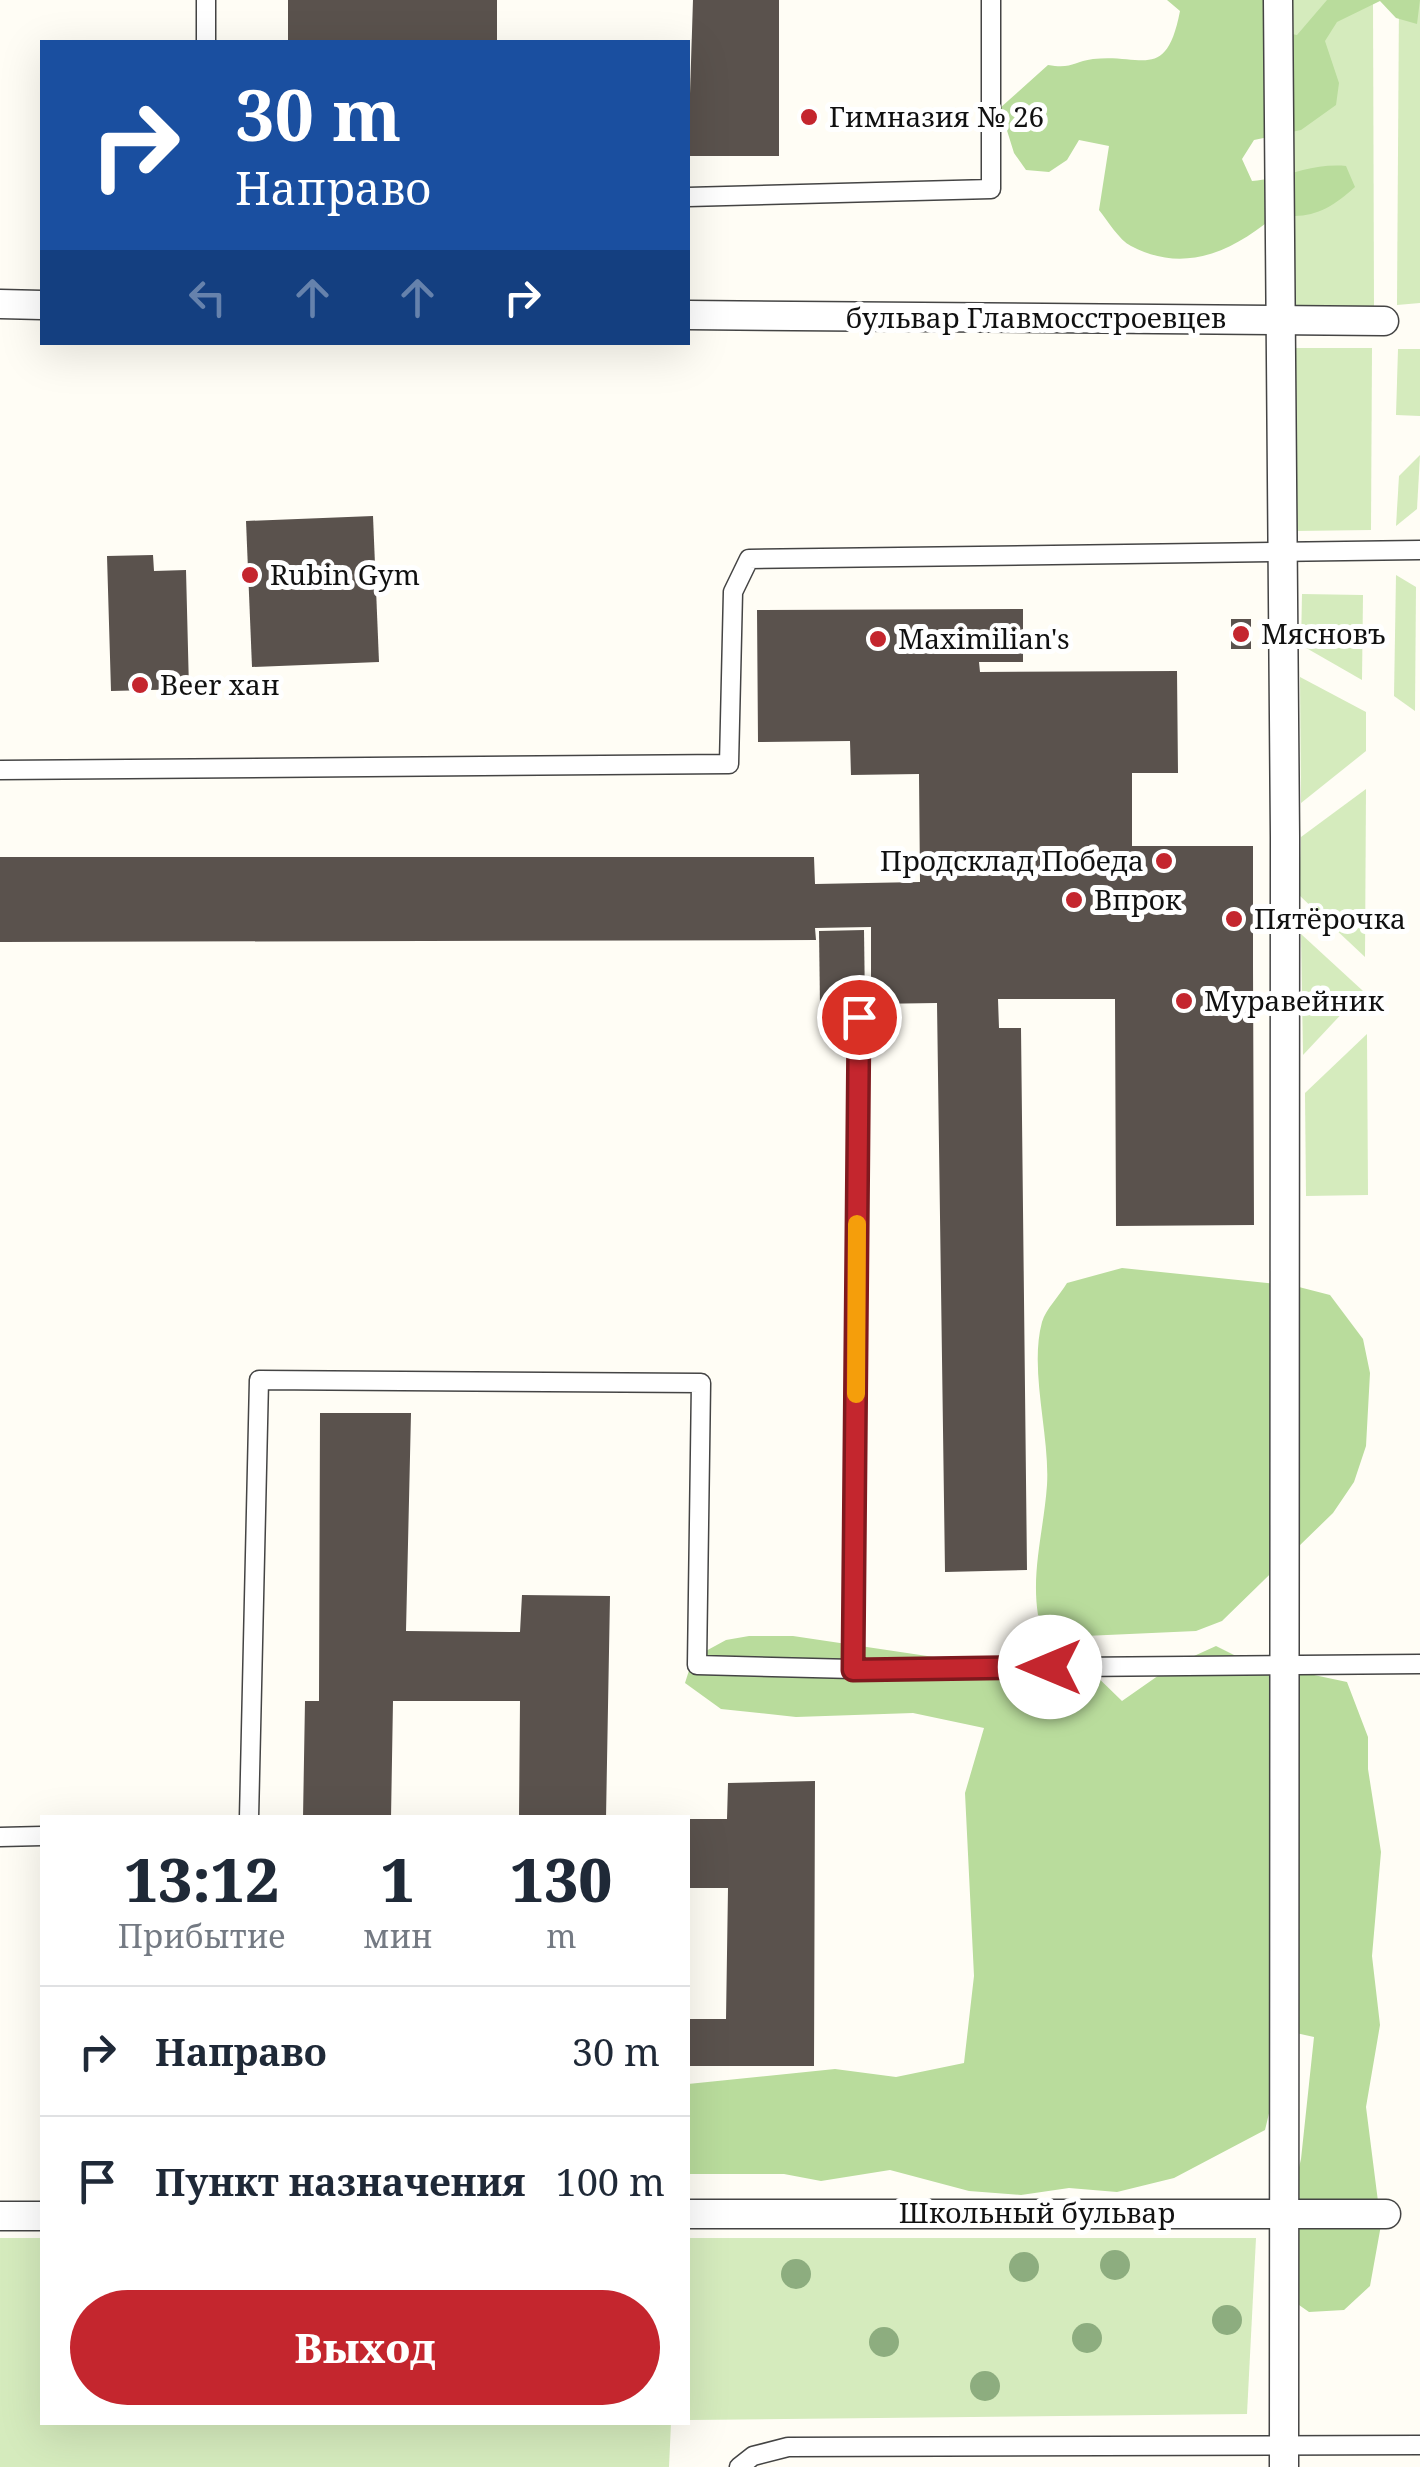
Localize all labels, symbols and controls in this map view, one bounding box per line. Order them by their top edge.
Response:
text: 30 m [235,66,401,162]
icon: right [70,80,200,210]
place label: Гимназия № 26 [829,97,1044,135]
marker: Гимназия № 26 [798,106,820,128]
text: Направо [235,157,431,218]
icon: left [180,270,235,325]
icon: ahead [285,270,340,325]
icon: ahead [390,270,445,325]
icon: right [495,270,550,325]
street label: бульвар Главмосстроевцев [846,298,1226,336]
place label: Rubin Gym [270,555,420,593]
marker: Rubin Gym [239,564,261,586]
place label: Мясновъ [1261,614,1385,652]
place label: Maximilian's [898,619,1070,657]
marker: Мясновъ [1230,623,1252,645]
marker: Maximilian's [867,628,889,650]
place label: Beer хан [160,665,280,703]
marker: Beer хан [129,674,151,696]
place label: Продсклад Победа [880,841,1144,879]
marker: Продсклад Победа [1153,850,1175,872]
place label: Впрок [1094,880,1182,918]
marker: Впрок [1063,889,1085,911]
place label: Пятёрочка [1254,899,1406,937]
marker: Пятёрочка [1223,908,1245,930]
pin [817,975,902,1060]
place label: Муравейник [1204,981,1384,1019]
icon: arrive [832,990,887,1045]
marker: Муравейник [1173,990,1195,1012]
position arrow [998,1615,1102,1719]
text: 13:12 [124,1838,279,1920]
text: 1 [381,1838,415,1920]
text: 130 [510,1838,612,1920]
text: Прибытие [118,1914,285,1957]
text: мин [363,1914,433,1957]
text: m [546,1914,576,1957]
icon: right [70,2024,125,2079]
text: Направо [155,2025,327,2077]
text: 30 m [572,2025,660,2077]
icon: arrive [70,2154,125,2209]
text: Пункт назначения [155,2155,525,2207]
text: 100 m [555,2155,665,2207]
street label: Школьный бульвар [899,2193,1175,2231]
button: Выход [70,2290,660,2405]

